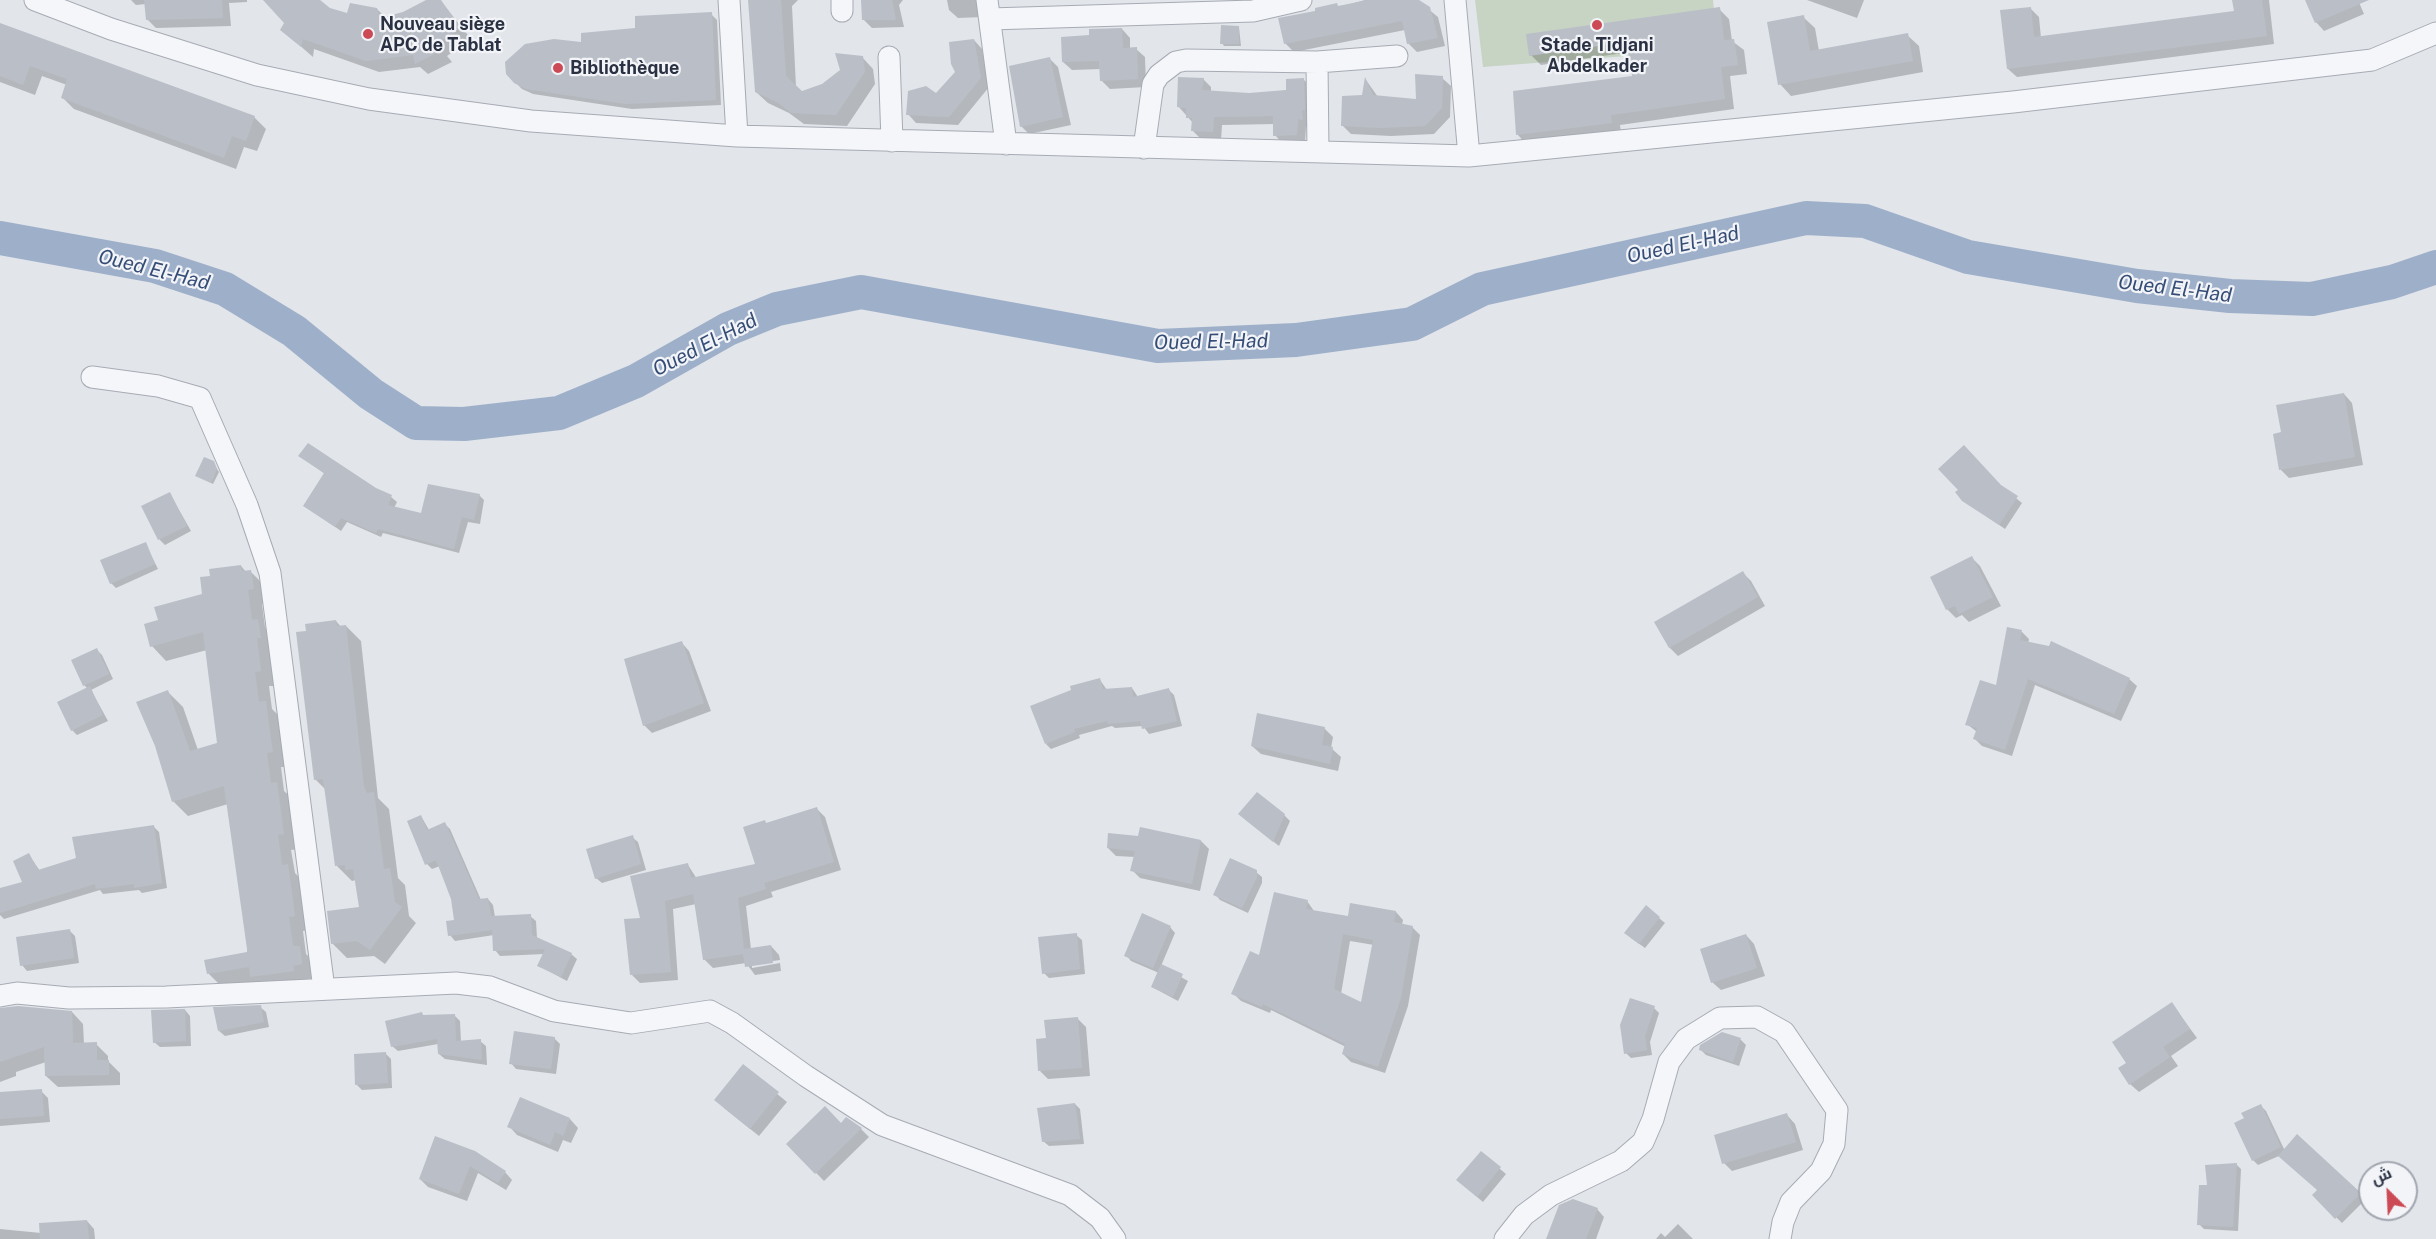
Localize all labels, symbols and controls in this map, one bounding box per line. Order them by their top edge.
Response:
place label: Nouveau siège APC de Tablat [380,13,505,56]
marker: Stade Tidjani Abdelkader [1590,18,1604,32]
marker: Nouveau siège APC de Tablat [361,27,375,41]
place label: Stade Tidjani Abdelkader [1541,34,1653,76]
place label: Bibliothèque [570,57,679,79]
marker: Bibliothèque [551,61,565,75]
water label: Oued El-Had [1625,221,1741,269]
water label: Oued El-Had [96,245,212,295]
water label: Oued El-Had [2117,270,2233,308]
water label: Oued El-Had [649,308,761,382]
water label: Oued El-Had [1154,329,1268,355]
north arrow [2358,1161,2418,1221]
text: ش [2368,1163,2395,1189]

